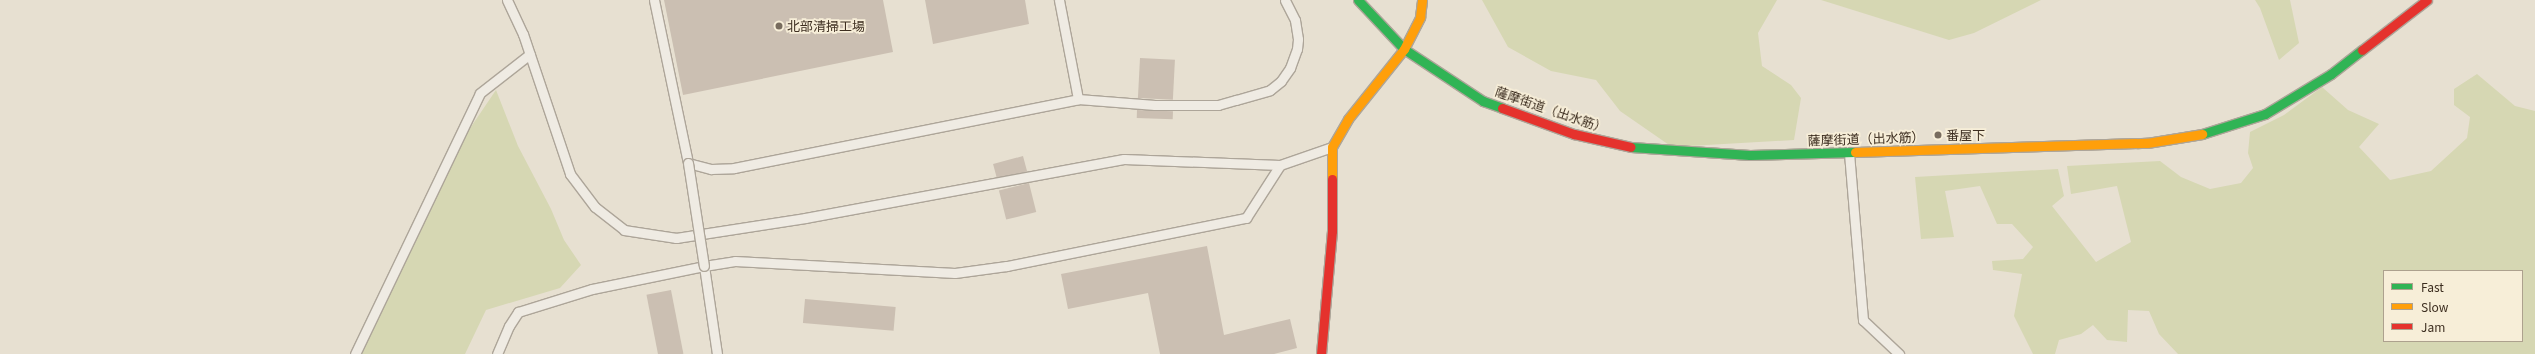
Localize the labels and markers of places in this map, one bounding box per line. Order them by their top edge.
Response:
place label: 北部清掃工場 [787,18,865,34]
marker: 北部清掃工場 [774,21,784,31]
place label: 番屋下 [1946,127,1985,143]
marker: 番屋下 [1933,130,1943,140]

